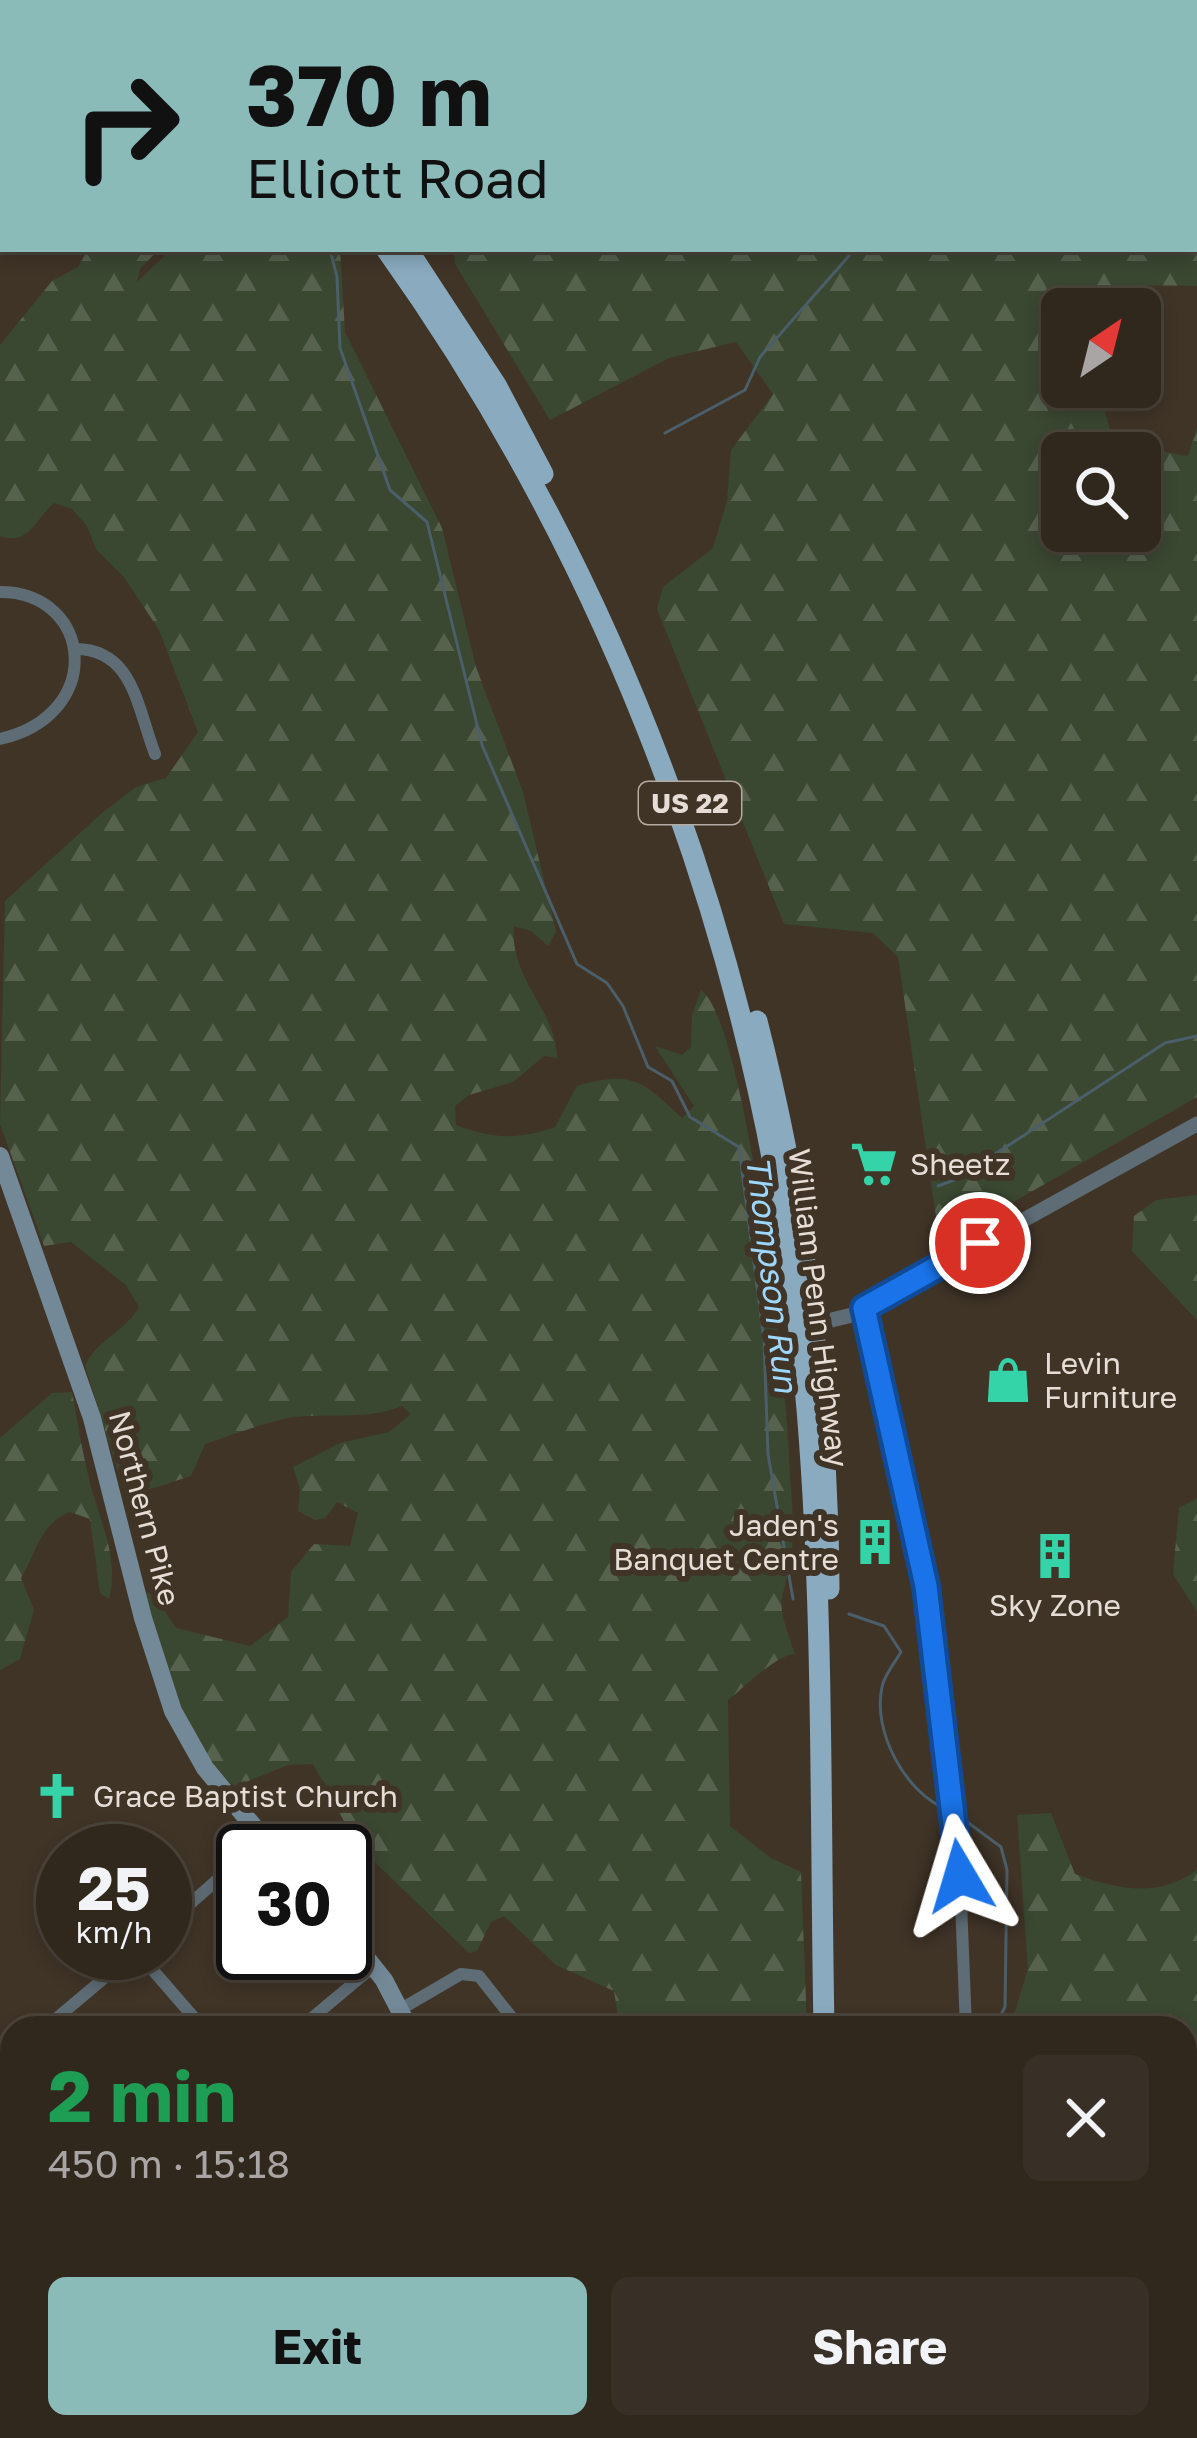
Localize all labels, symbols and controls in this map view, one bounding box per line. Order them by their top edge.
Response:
text: 370 m [246,44,492,144]
icon: right [48,48,204,204]
text: Elliott Road [246,145,549,210]
north arrow [1041,288,1161,408]
map controls [1041,288,1161,552]
button: search [1041,432,1161,552]
road number: US 22 [639,782,741,824]
supermarket icon: Sheetz [849,1139,899,1189]
place label: Sheetz [910,1146,1010,1182]
street label: William Penn Highway [782,1147,856,1469]
water label: Thompson Run [739,1154,807,1396]
pin [929,1192,1031,1294]
icon: arrive [947,1210,1013,1276]
place label: Levin Furniture [1044,1345,1177,1415]
shop icon: Levin Furniture [983,1355,1033,1405]
street label: Northern Pike [102,1407,188,1609]
place label: Jaden's Banquet Centre [613,1507,839,1577]
building icon: Jaden's Banquet Centre [850,1517,900,1567]
building icon: Sky Zone [1030,1531,1080,1581]
place label: Sky Zone [989,1587,1121,1623]
church icon: Grace Baptist Church [32,1771,82,1821]
place label: Grace Baptist Church [93,1778,398,1814]
position arrow [897,1813,1023,1939]
speed limit sign: 30 [216,1824,372,1980]
text: 25 [77,1851,151,1923]
text: km/h [76,1914,152,1950]
text: 2 min [48,2051,236,2138]
button: close [1023,2055,1149,2181]
text: 450 m · 15:18 [48,2140,290,2187]
button: Exit [48,2277,587,2415]
button: Share [611,2277,1149,2415]

